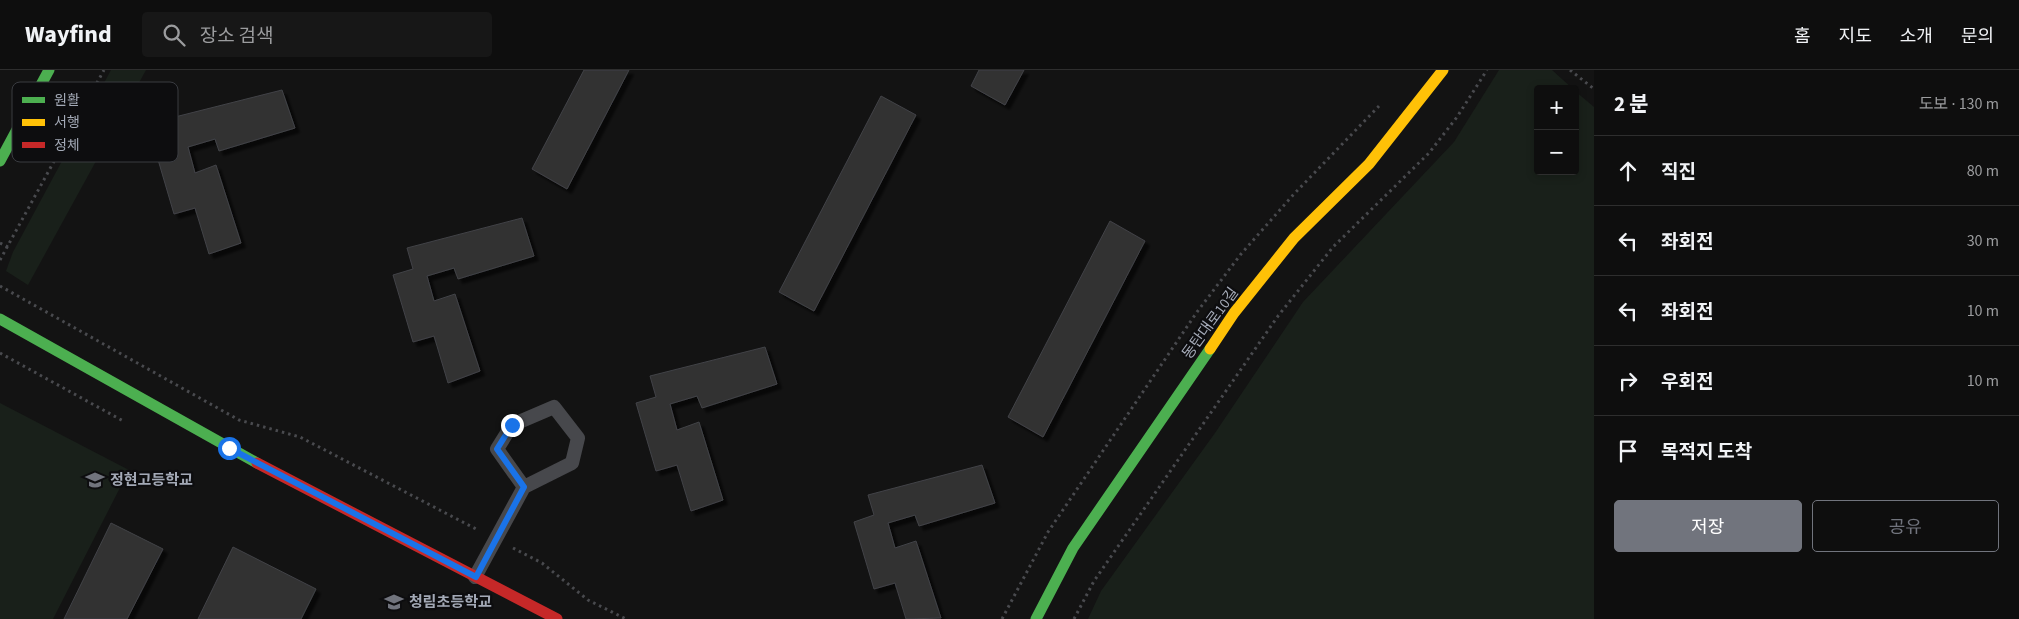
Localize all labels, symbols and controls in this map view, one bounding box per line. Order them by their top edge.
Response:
search box [142,12,492,57]
text: Wayfind [25,17,112,52]
icon: search [160,21,188,49]
text: 장소 검색 [200,23,273,50]
text: 홈 [1794,24,1811,49]
text: 지도 [1839,24,1872,49]
text: 소개 [1900,24,1933,49]
text: 문의 [1961,24,1994,49]
legend [12,82,178,162]
map controls [1534,85,1579,175]
button: + [1534,85,1579,130]
text: 2 분 [1614,89,1649,119]
text: 원활 [54,91,80,111]
text: 도보 · 130 m [1919,93,1999,115]
text: 서행 [54,113,80,133]
button: − [1534,130,1579,175]
text: 정체 [54,136,80,156]
icon: ahead [1614,157,1642,185]
text: 직진 [1661,159,1696,186]
text: 80 m [1967,160,1999,182]
icon: left [1614,227,1642,255]
text: 좌회전 [1661,229,1713,256]
text: 30 m [1967,230,1999,252]
street label: 동탄대로10길 [1177,283,1244,363]
icon: left [1614,297,1642,325]
text: 좌회전 [1661,299,1713,326]
text: 10 m [1967,300,1999,322]
icon: right [1614,367,1642,395]
text: 우회전 [1661,369,1713,396]
text: 10 m [1967,370,1999,392]
route end [501,414,524,437]
route start [218,437,241,460]
icon: arrive [1614,437,1642,465]
text: 목적지 도착 [1661,439,1752,466]
school or university icon: 정현고등학교 [84,469,106,491]
place label: 정현고등학교 [110,470,193,491]
button: 저장 [1614,500,1802,552]
button: 공유 [1812,500,1999,552]
school or university icon: 청림초등학교 [383,591,405,613]
place label: 청림초등학교 [409,592,492,613]

